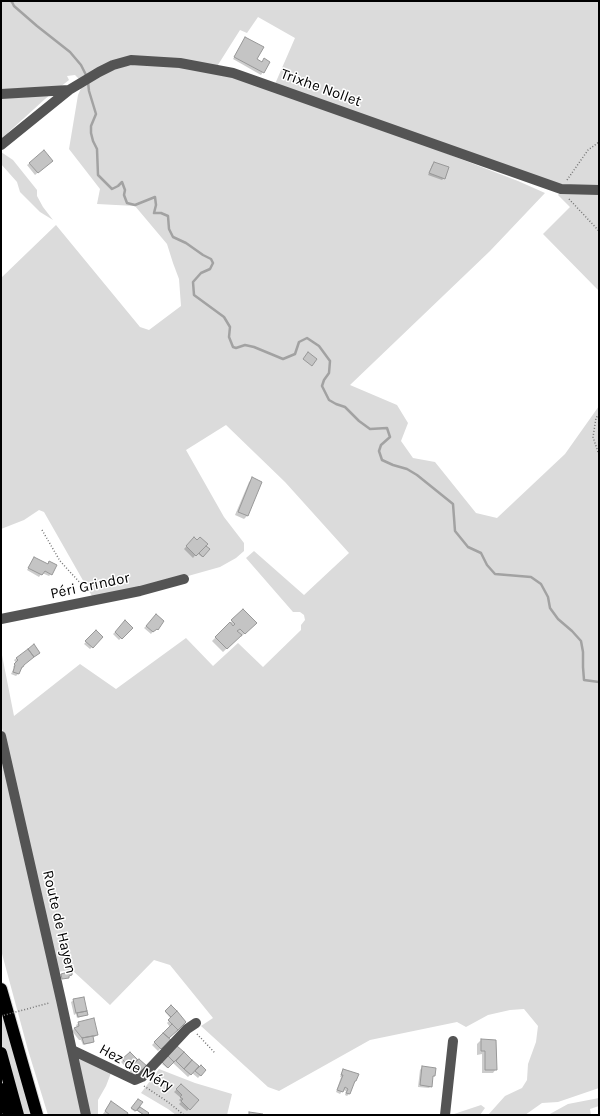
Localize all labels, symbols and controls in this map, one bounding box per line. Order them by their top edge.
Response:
street label: Trixhe Nollet [278,65,364,111]
street label: Péri Grindor [49,569,131,603]
street label: Route de Hayen [38,869,80,975]
street label: Hez de Méry [96,1040,176,1096]

